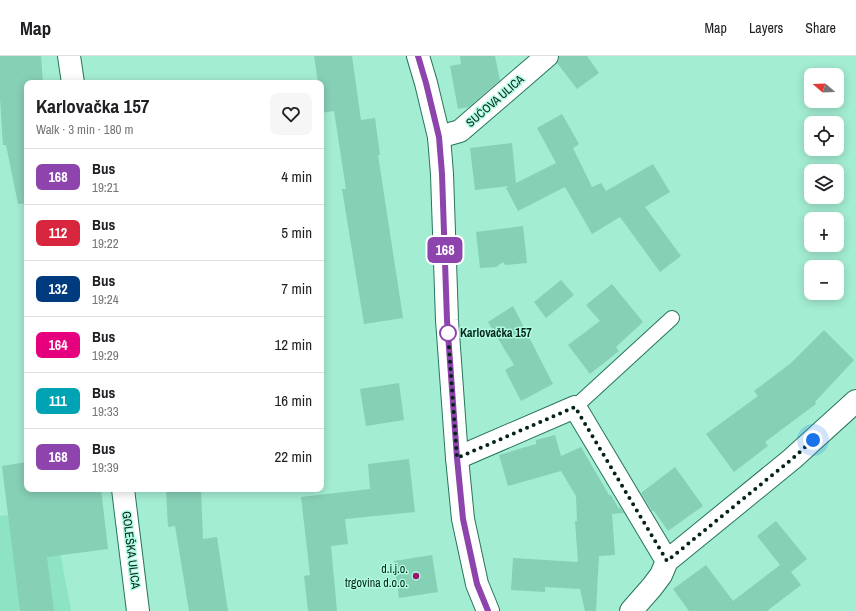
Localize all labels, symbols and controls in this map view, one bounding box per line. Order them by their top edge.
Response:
text: Map [20,15,51,41]
text: Map [705,19,727,37]
text: Layers [749,19,783,37]
text: Share [805,19,836,37]
north arrow [804,68,844,108]
map controls [804,68,844,300]
street label: SUĆOVA ULICA [463,71,528,131]
text: Karlovačka 157 [36,93,149,119]
button: heart [270,93,312,135]
button: locate [804,116,844,156]
text: Walk · 3 min · 180 m [36,121,133,138]
text: Bus [92,158,115,179]
button: layers [804,164,844,204]
text: 4 min [281,166,312,187]
text: 168 [48,168,68,186]
text: 19:21 [92,179,119,196]
button: + [804,212,844,252]
text: Bus [92,214,115,235]
text: 5 min [281,222,312,243]
text: 112 [49,224,67,242]
text: 19:22 [92,235,119,252]
line badge: 168 [422,237,468,263]
text: 168 [435,241,455,259]
button: − [804,260,844,300]
text: Bus [92,270,115,291]
text: 7 min [281,278,312,299]
text: 132 [48,280,68,298]
text: 19:24 [92,291,119,308]
marker: Karlovačka 157 [439,324,457,342]
place label: Karlovačka 157 [460,325,532,341]
text: Bus [92,326,115,347]
text: 12 min [274,334,312,355]
text: 164 [48,336,68,354]
text: 19:29 [92,347,119,364]
text: Bus [92,382,115,403]
text: 16 min [274,390,312,411]
text: 111 [49,392,67,410]
text: 19:33 [92,403,119,420]
your location [803,430,823,450]
text: Bus [92,438,115,459]
text: 22 min [274,446,312,467]
text: 168 [48,448,68,466]
text: 19:39 [92,459,119,476]
street label: GOLEŠKA ULICA [118,510,144,590]
place label: d.i.j.o. trgovina d.o.o. [345,561,408,591]
marker: d.i.j.o. trgovina d.o.o. [411,571,421,581]

